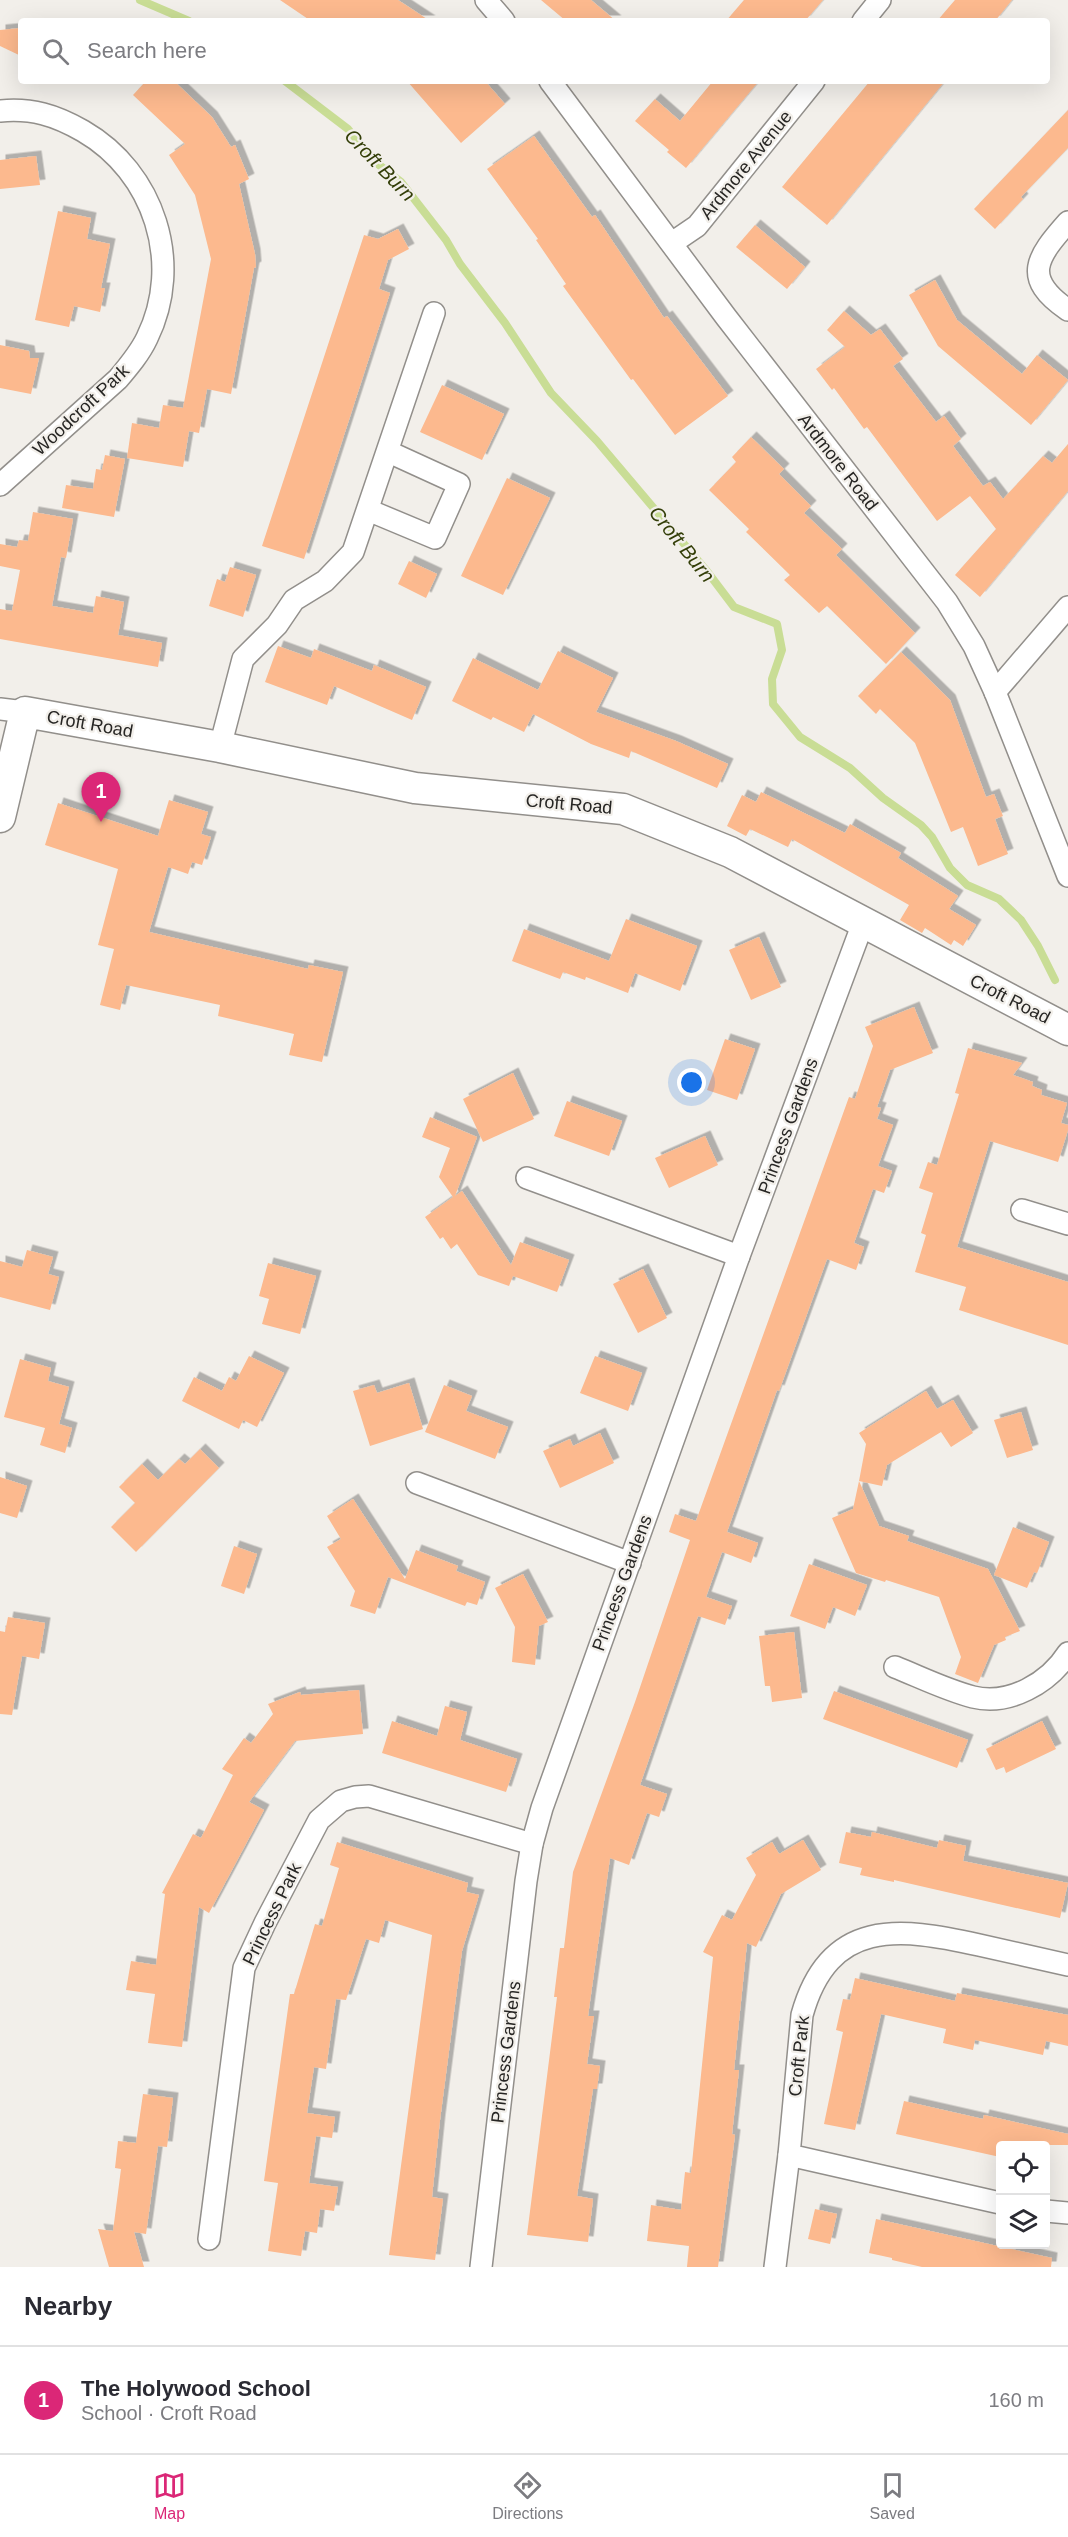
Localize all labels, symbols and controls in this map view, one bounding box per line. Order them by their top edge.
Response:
search box [18,18,1050,84]
icon: search [39,35,72,68]
text: Search here [87,38,207,63]
street label: Ardmore Avenue [696,107,796,223]
water label: Croft Burn [340,125,420,205]
street label: Woodcroft Park [29,360,134,460]
street label: Ardmore Road [794,410,882,514]
water label: Croft Burn [645,502,719,586]
street label: Croft Road [45,707,135,741]
pin: 1 [82,772,120,822]
street label: Croft Road [525,790,613,818]
street label: Croft Road [967,970,1053,1028]
street label: Princess Gardens [754,1055,822,1197]
your location [677,1068,706,1097]
street label: Princess Gardens [588,1512,656,1654]
street label: Princess Park [239,1859,306,1968]
street label: Princess Gardens [487,1980,525,2124]
street label: Croft Park [785,2014,813,2097]
map controls [996,2141,1050,2249]
button: locate [996,2141,1050,2195]
button: layers [996,2195,1050,2249]
text: Nearby [24,2291,112,2321]
text: The Holywood School [81,2376,311,2401]
text: 1 [38,2389,49,2411]
text: 160 m [988,2389,1044,2411]
text: School · Croft Road [81,2402,257,2424]
tab: Map [153,2469,186,2523]
tab: Directions [492,2469,563,2523]
tab: Saved [870,2469,915,2523]

